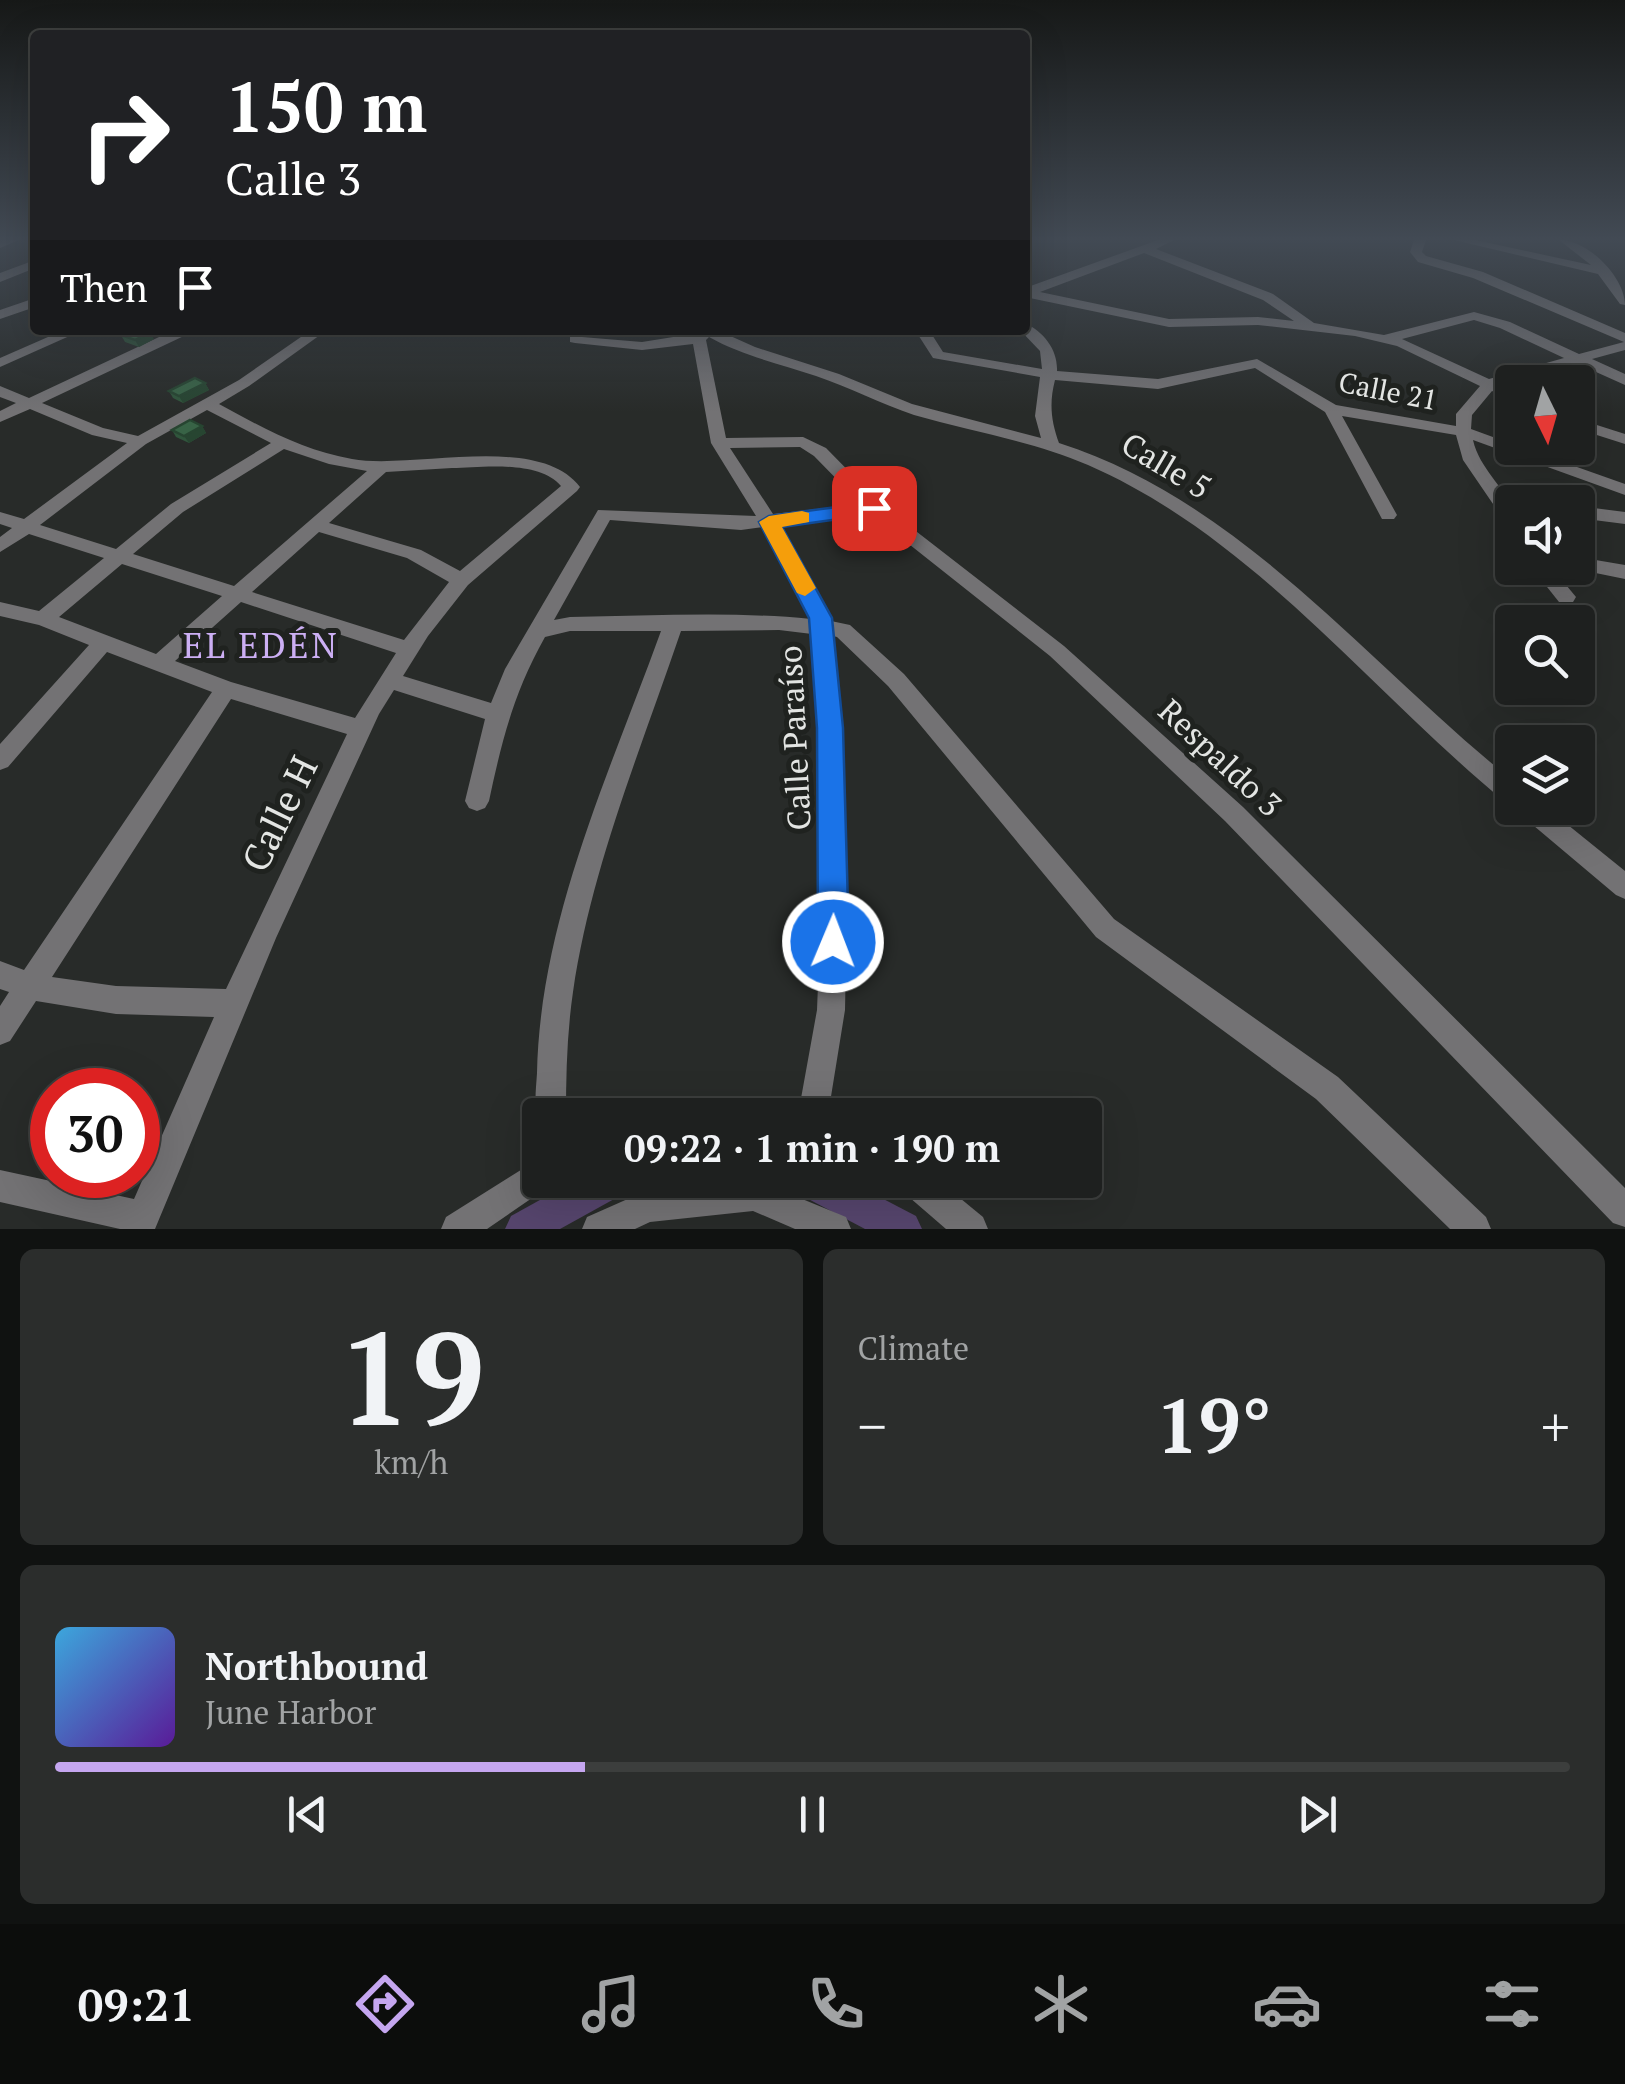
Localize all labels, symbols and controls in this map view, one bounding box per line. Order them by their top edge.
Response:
text: 150 m [225,59,427,152]
icon: right [60,70,190,200]
text: Calle 3 [225,148,361,208]
icon: arrive [168,260,223,315]
text: Then [60,263,148,313]
street label: Calle 21 [1336,363,1441,418]
north arrow [1495,365,1595,465]
map controls [1495,365,1595,825]
street label: Calle 5 [1114,422,1219,508]
pin [832,466,917,551]
icon: arrive [847,481,902,536]
button: sound [1495,485,1595,585]
button: search [1495,605,1595,705]
district label: EL EDÉN [183,622,339,668]
street label: Calle Paraíso [768,645,820,831]
street label: Respaldo 3 [1150,689,1291,825]
button: layers [1495,725,1595,825]
street label: Calle H [230,748,328,880]
position arrow [781,890,885,994]
speed limit sign: 30 [30,1068,160,1198]
text: 09:22 · 1 min · 190 m [624,1123,1000,1173]
text: 19 [338,1290,485,1462]
text: Climate [858,1327,969,1369]
text: 19° [1156,1375,1272,1474]
text: − [858,1389,887,1462]
text: + [1541,1389,1570,1462]
text: km/h [374,1441,448,1483]
text: Northbound [205,1641,428,1691]
text: June Harbor [205,1691,376,1733]
icon: previous [280,1787,335,1842]
icon: pause [785,1787,840,1842]
icon: next [1290,1787,1345,1842]
icon: directions [350,1969,420,2039]
icon: music [576,1969,646,2039]
icon: phone [801,1969,871,2039]
icon: climate [1026,1969,1096,2039]
icon: car [1252,1969,1322,2039]
icon: filters [1477,1969,1547,2039]
text: 09:21 [78,1974,195,2034]

